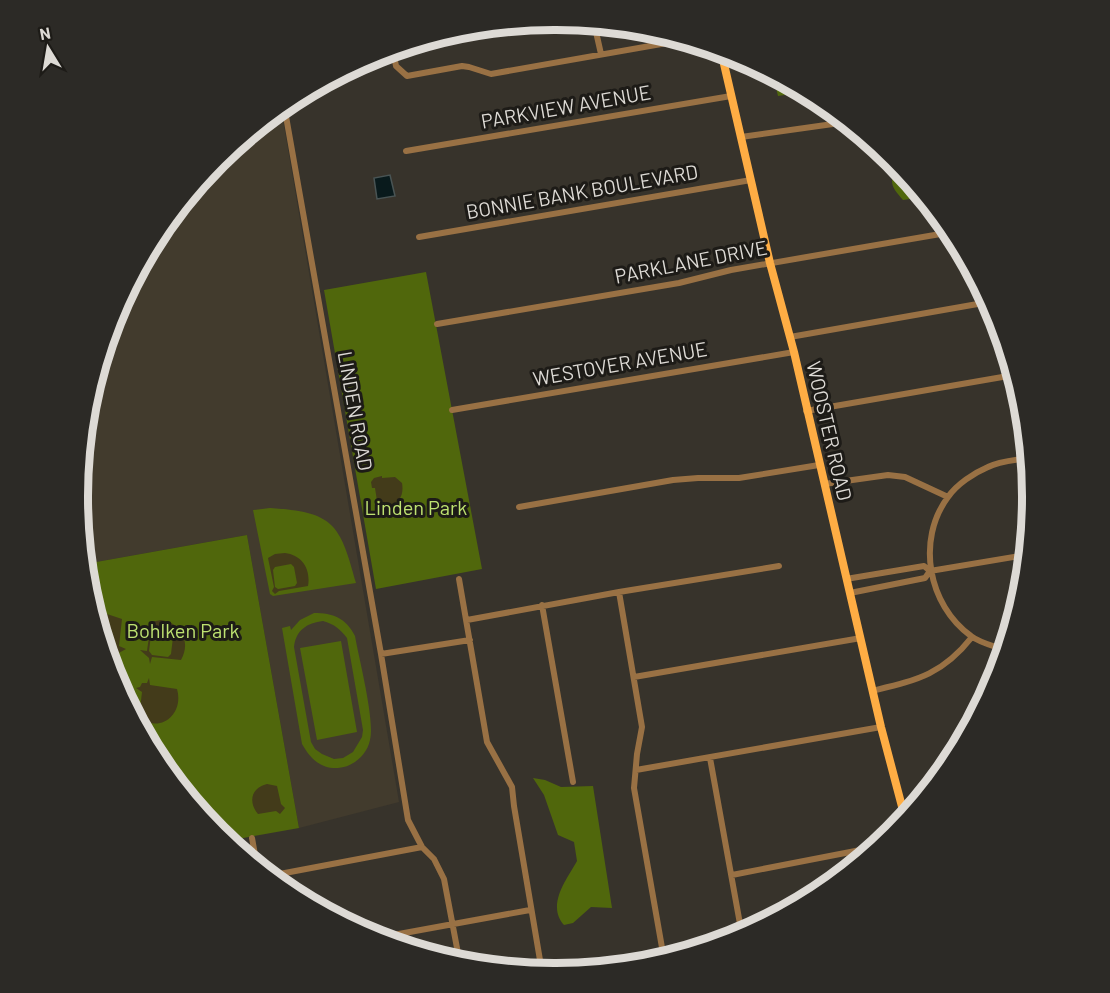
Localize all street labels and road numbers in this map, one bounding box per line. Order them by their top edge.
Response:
street label: PARKVIEW AVENUE [479,79,653,133]
street label: BONNIE BANK BOULEVARD [464,159,700,223]
street label: PARKLANE DRIVE [612,234,769,288]
street label: WESTOVER AVENUE [531,336,709,390]
street label: LINDEN ROAD [334,349,378,472]
street label: WOOSTER ROAD [802,359,858,503]

